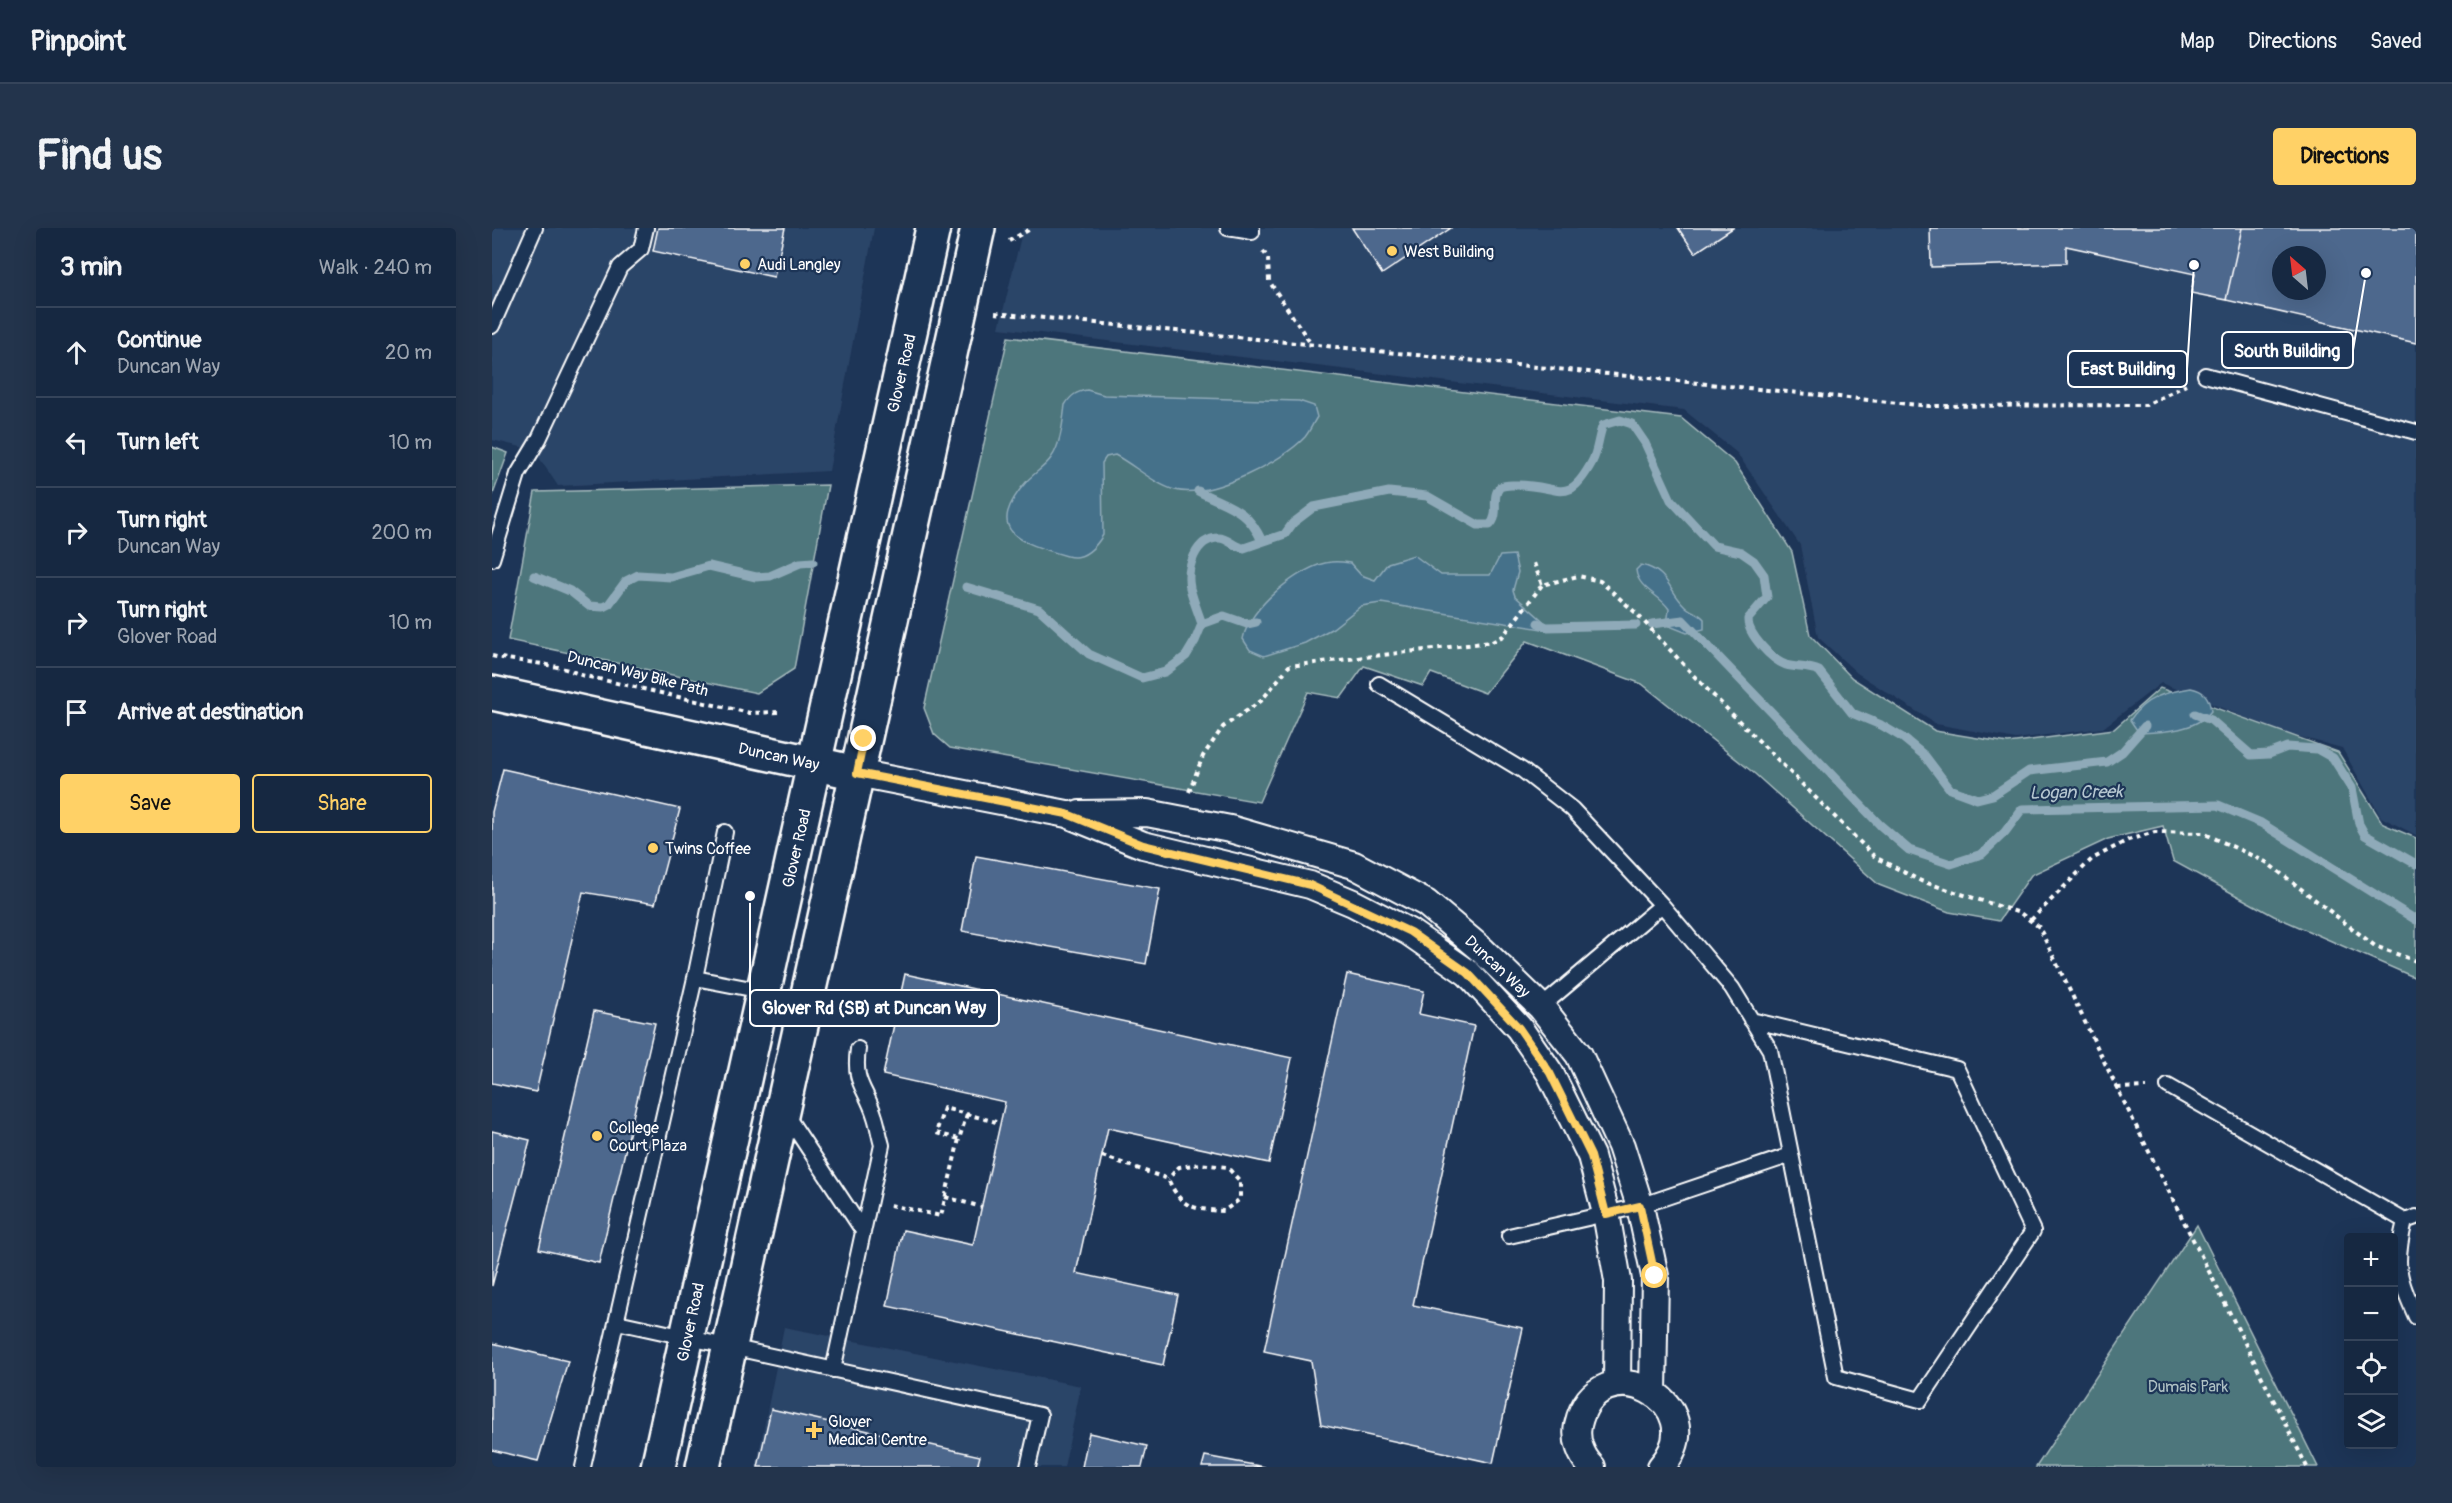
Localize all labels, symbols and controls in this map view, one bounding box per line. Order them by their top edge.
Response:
text: Pinpoint [30,24,126,59]
text: Map [2180,28,2215,55]
text: Directions [2248,28,2337,55]
text: Saved [2370,28,2422,55]
button: Directions [2273,128,2416,185]
text: Find us [36,130,162,182]
place label: West Building [1404,242,1494,262]
marker: West Building [1385,244,1399,258]
north arrow [2272,246,2326,300]
text: 3 min [60,251,122,283]
text: Walk · 240 m [319,255,432,280]
place label: Audi Langley [757,255,841,275]
marker: Audi Langley [738,257,752,271]
text: Continue [117,326,201,354]
street label: Glover Road [883,332,921,415]
callout: South Building [2222,332,2353,368]
icon: ahead [60,336,93,369]
text: 20 m [385,340,432,365]
text: South Building [2234,340,2340,363]
callout: East Building [2068,351,2187,387]
text: Duncan Way [117,354,220,379]
text: East Building [2081,358,2175,381]
icon: left [60,426,93,459]
text: Turn left [117,428,199,456]
text: 10 m [388,430,432,455]
text: Turn right [117,506,207,534]
icon: right [60,516,93,549]
text: 200 m [371,520,432,545]
text: Duncan Way [117,534,220,559]
text: Turn right [117,596,207,624]
icon: right [60,606,93,639]
text: 10 m [388,610,432,635]
text: Glover Road [117,624,217,649]
street label: Duncan Way Bike Path [565,647,710,701]
icon: arrive [60,696,93,729]
text: Arrive at destination [117,698,303,726]
route end [850,725,876,751]
street label: Duncan Way [736,739,821,775]
button: Save [60,774,240,833]
button: Share [252,774,432,833]
water label: Logan Creek [2029,780,2124,805]
street label: Glover Road [778,807,816,890]
place label: Twins Coffee [665,839,751,859]
marker: Twins Coffee [646,841,660,855]
street label: Duncan Way [1460,931,1534,1002]
callout: Glover Rd (SB) at Duncan Way [750,990,999,1026]
text: Glover Rd (SB) at Duncan Way [762,997,987,1020]
place label: College Court Plaza [609,1118,687,1156]
marker: College Court Plaza [590,1129,604,1143]
map controls [2344,1233,2398,1449]
button: + [2344,1233,2398,1287]
route start [1641,1262,1667,1288]
street label: Glover Road [673,1281,709,1364]
button: − [2344,1287,2398,1341]
button: locate [2344,1341,2398,1395]
park label: Dumais Park [2148,1377,2229,1397]
button: layers [2344,1395,2398,1449]
place label: Glover Medical Centre [828,1412,927,1450]
marker: Glover Medical Centre [805,1421,823,1439]

